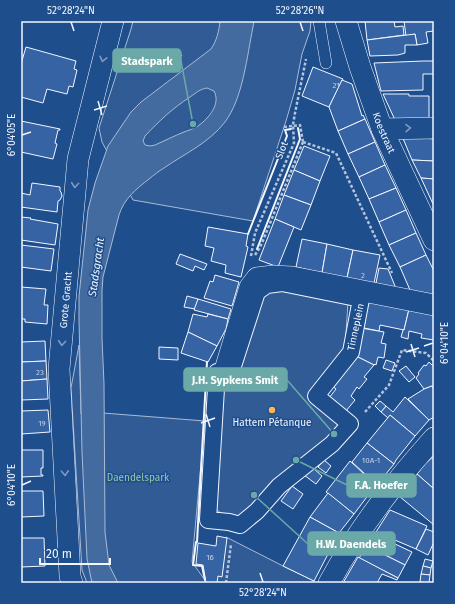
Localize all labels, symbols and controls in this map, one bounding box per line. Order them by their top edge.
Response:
text: 52°28'24"N [47,5,95,17]
text: 52°28'26"N [276,5,324,17]
callout: Stadspark [113,49,181,72]
text: Stadspark [121,55,174,68]
one-way arrow [100,56,108,62]
house number: 21 [332,81,340,90]
street label: Koestraat [370,111,398,156]
text: 6°04'05"E [6,114,18,156]
one-way arrow [405,124,411,132]
street label: Slot [273,140,291,161]
one-way arrow [71,182,80,188]
water label: Stadsgracht [86,237,107,298]
street label: Grote Gracht [58,271,75,329]
house number: 2 [361,271,365,280]
street label: Tinneplein [345,302,367,352]
text: 6°04'10"E [439,322,451,364]
one-way arrow [57,340,66,346]
house number: 23 [36,368,44,377]
callout: J.H. Sypkens Smit [184,368,287,391]
text: J.H. Sypkens Smit [191,374,279,387]
marker: Hattem Pétanque [267,405,277,415]
place label: Hattem Pétanque [232,417,312,429]
house number: 19 [38,419,46,428]
house number: 10A-1 [362,456,380,465]
text: 6°04'10"E [6,464,18,506]
one-way arrow [60,470,69,476]
park label: Daendelspark [107,472,170,484]
callout: F.A. Hoefer [347,474,416,497]
text: F.A. Hoefer [354,479,408,492]
callout: H.W. Daendels [308,532,395,555]
text: H.W. Daendels [316,538,387,551]
scale bar [40,540,110,566]
text: 20 m [46,547,72,561]
house number: 16 [206,553,214,562]
text: 52°28'24"N [239,587,287,599]

